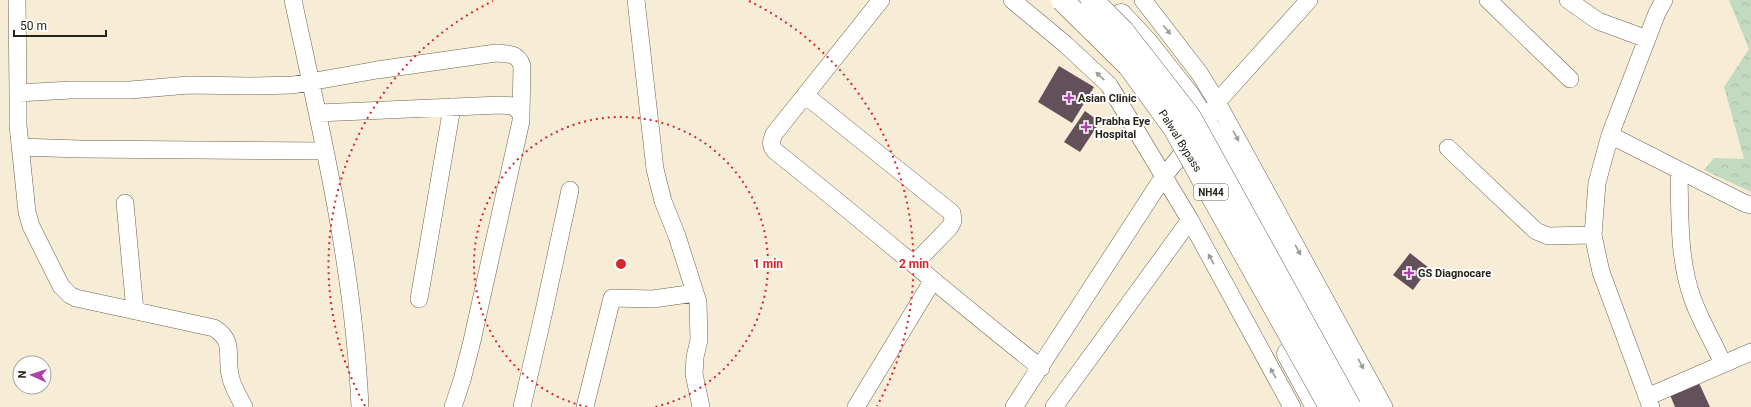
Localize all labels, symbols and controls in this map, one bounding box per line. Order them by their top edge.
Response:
scale bar [14,12,106,38]
text: 50 m [20,19,47,33]
one-way arrow [1163,25,1172,36]
one-way arrow [1095,71,1105,81]
marker: Asian Clinic [1063,92,1075,104]
place label: Asian Clinic [1078,92,1137,105]
street label: Palwal Bypass [1156,108,1204,175]
place label: Prabha Eye Hospital [1095,115,1150,141]
marker: Prabha Eye Hospital [1080,121,1092,133]
one-way arrow [1233,130,1239,142]
road number: NH44 [1194,184,1228,200]
one-way arrow [1295,244,1302,256]
one-way arrow [1207,253,1214,264]
centre of rings [614,257,628,271]
text: 1 min [753,257,783,271]
text: 2 min [899,257,929,271]
marker: GS Diagnocare [1403,267,1415,279]
place label: GS Diagnocare [1418,267,1491,280]
north arrow [12,355,52,395]
one-way arrow [1357,358,1364,370]
one-way arrow [1270,367,1276,379]
text: N [16,370,29,379]

